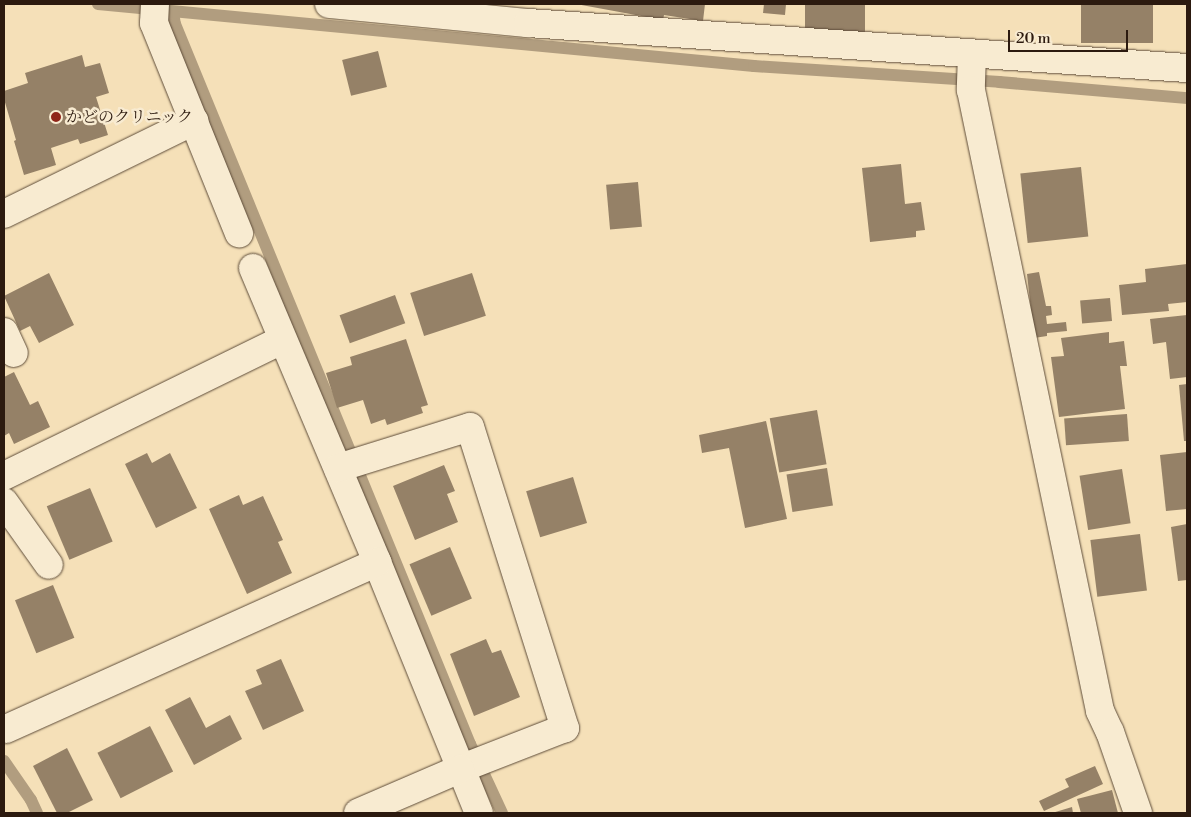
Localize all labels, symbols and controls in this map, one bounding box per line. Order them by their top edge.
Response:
scale bar [1011,20,1131,52]
text: 20 m [1016,29,1051,48]
place label: かどのクリニック [66,107,194,127]
marker: かどのクリニック [50,111,62,123]

